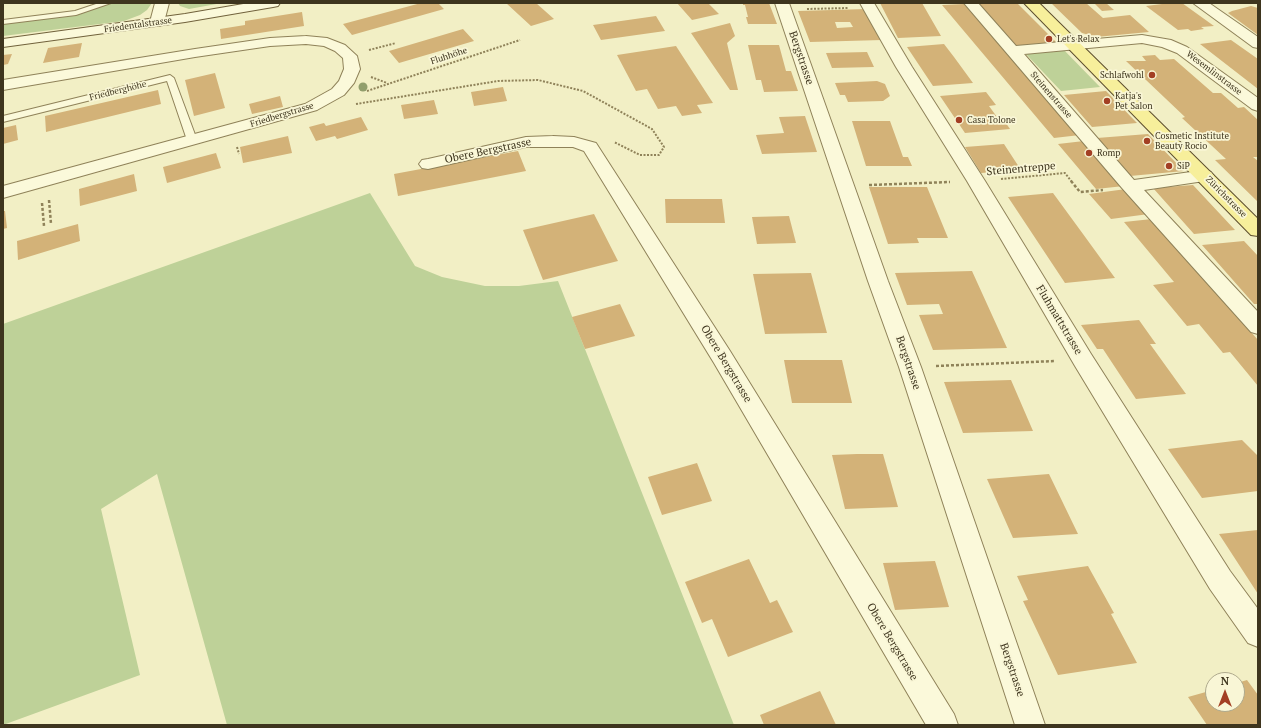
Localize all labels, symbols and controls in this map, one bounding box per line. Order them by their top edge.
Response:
street label: Friedentalstrasse [103,15,173,35]
street label: Bergstrasse [786,29,816,87]
marker: Let's Relax [1044,34,1054,44]
place label: Let's Relax [1057,34,1099,44]
street label: Fluhhöhe [429,45,469,67]
street label: Wesemlinstrasse [1184,49,1244,97]
street label: Steinenstrasse [1028,70,1074,120]
place label: Schlafwohl [1100,70,1144,80]
marker: Schlafwohl [1147,70,1157,80]
street label: Friedberghöhe [88,79,148,103]
place label: Katja's Pet Salon [1115,91,1153,112]
marker: Katja's Pet Salon [1102,96,1112,106]
street label: Friedbergstrasse [249,100,315,130]
marker: Casa Tolone [954,115,964,125]
place label: Casa Tolone [967,115,1016,125]
place label: Cosmetic Institute Beauty Rocio [1155,131,1229,152]
street label: Obere Bergstrasse [444,135,532,167]
marker: Cosmetic Institute Beauty Rocio [1142,136,1152,146]
marker: Romp [1084,148,1094,158]
place label: Romp [1097,148,1120,158]
street label: Steinentreppe [986,159,1056,179]
marker: SiP [1164,161,1174,171]
place label: SiP [1177,161,1190,171]
street label: Zürichstrasse [1203,174,1249,220]
street label: Fluhmattstrasse [1033,283,1085,357]
street label: Obere Bergstrasse [698,323,754,405]
street label: Bergstrasse [893,334,923,392]
street label: Obere Bergstrasse [864,601,920,683]
street label: Bergstrasse [997,641,1027,699]
north arrow [1205,672,1245,712]
text: N [1221,674,1229,688]

